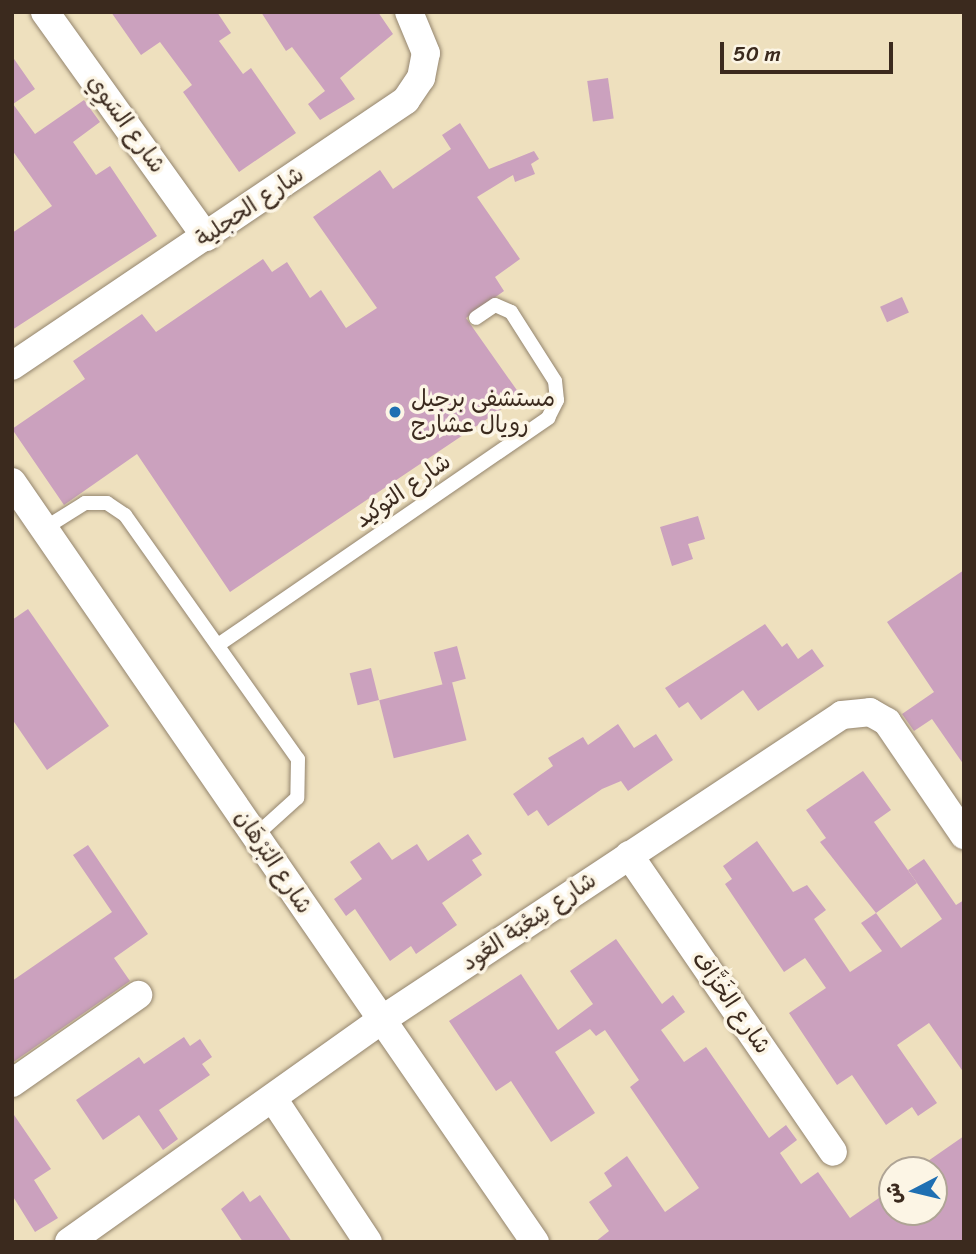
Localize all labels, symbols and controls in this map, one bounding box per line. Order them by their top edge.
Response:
scale bar [724,28,897,72]
text: 50 m [733,35,781,73]
street label: شارع السَوِي [81,69,171,179]
street label: شارع الحجلية [191,161,309,253]
place label: مستشفى برجيل رويال عشارج [411,385,555,439]
marker: مستشفى برجيل رويال عشارج [385,402,405,422]
street label: شارع التوكيد [350,448,456,534]
street label: شارع البُرْهَان [228,805,318,919]
street label: شارع شِعْبَة العُود [456,867,602,977]
street label: شارع الخَزَّاف [686,947,776,1059]
north arrow [878,1156,948,1226]
text: ش [876,1181,911,1206]

